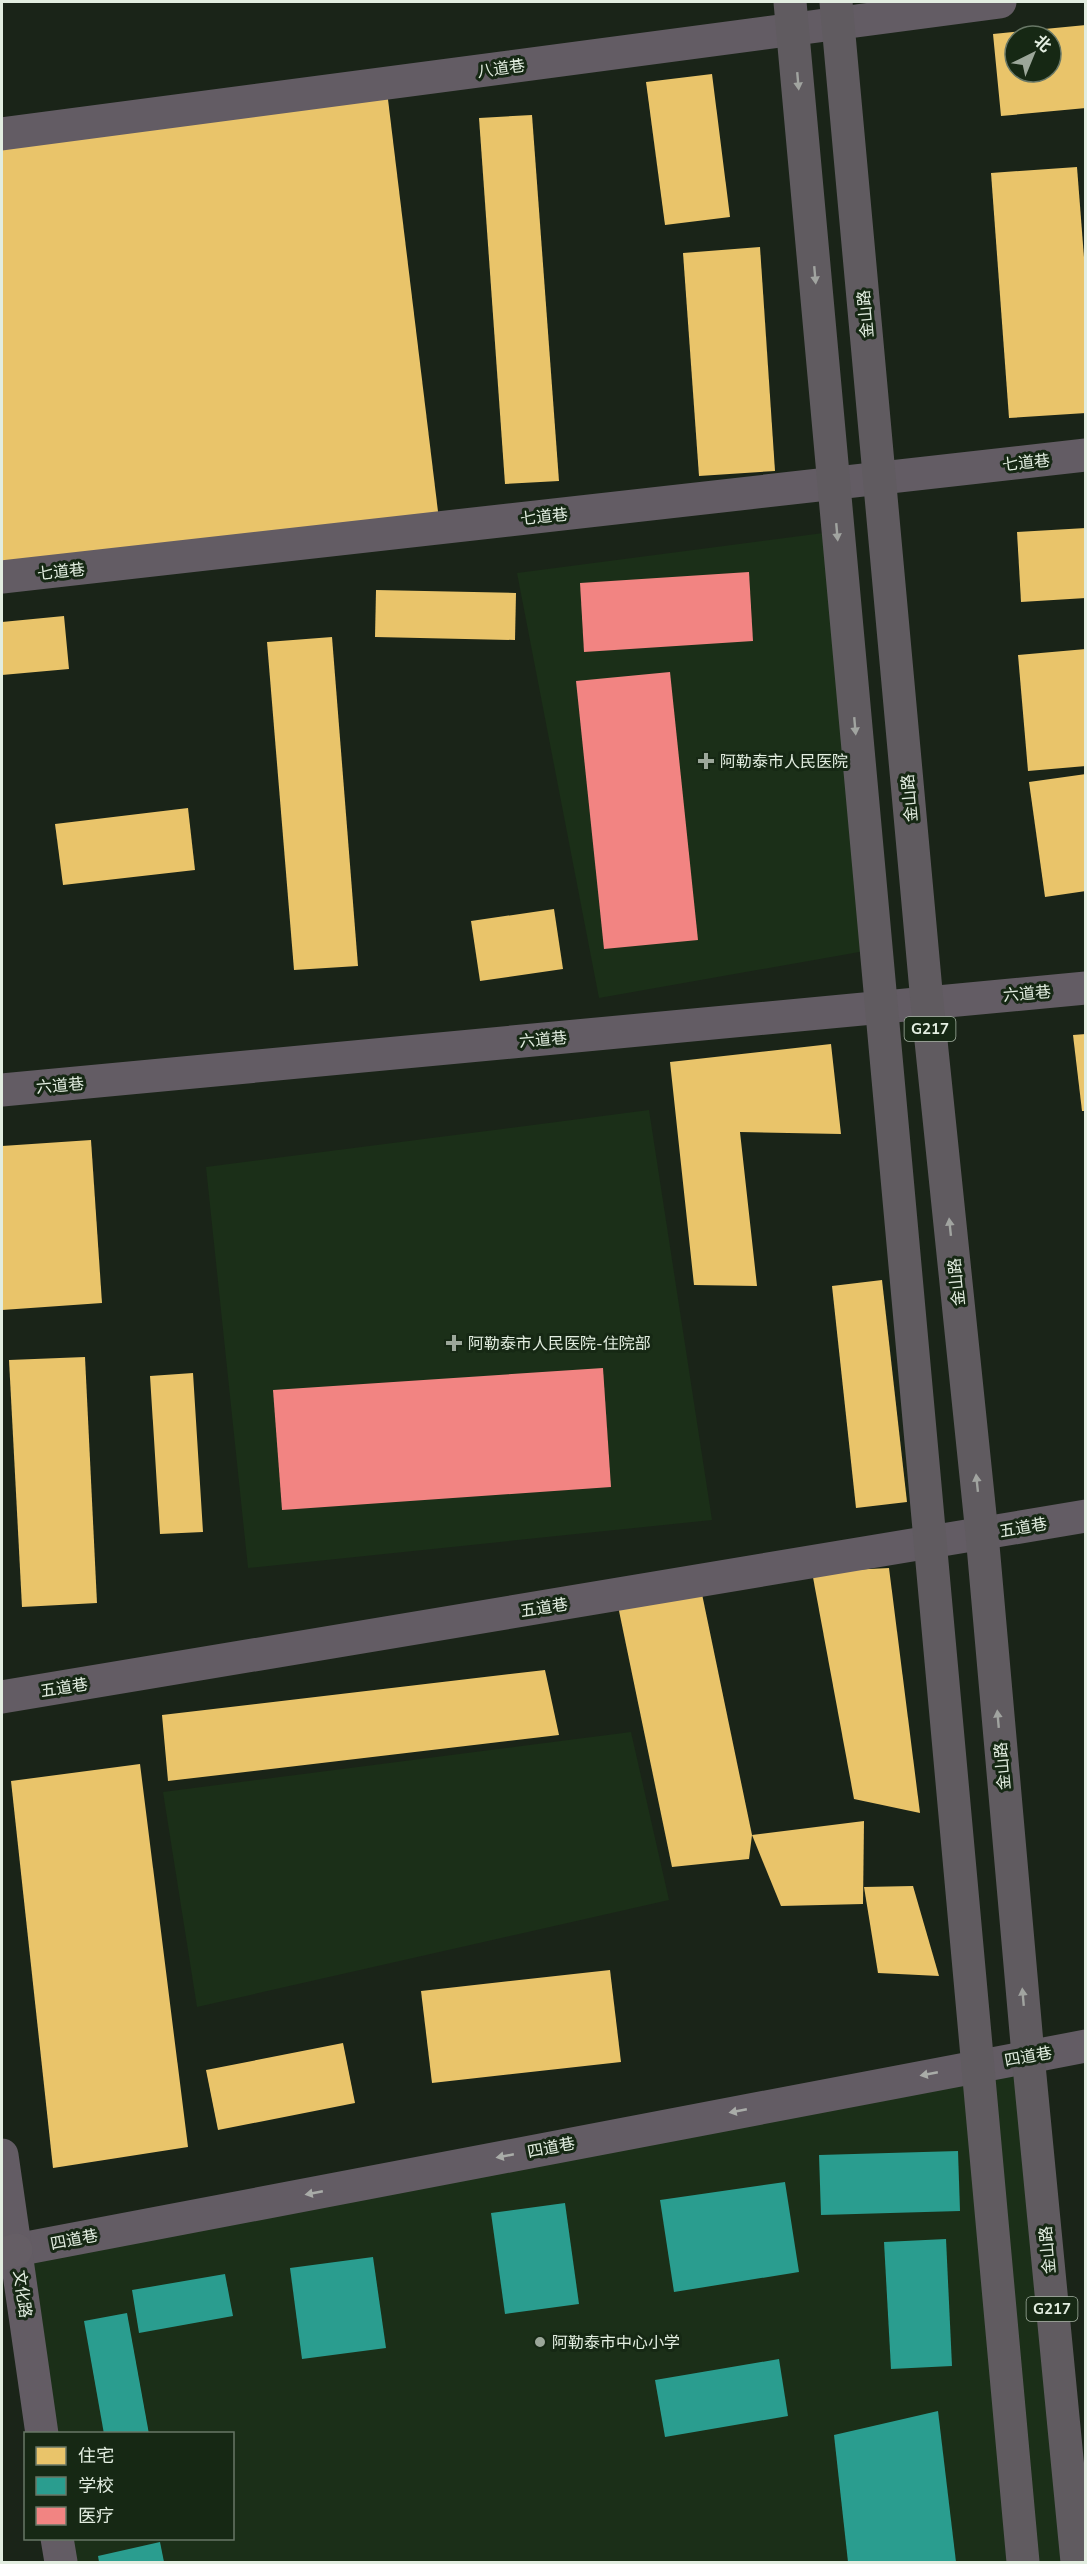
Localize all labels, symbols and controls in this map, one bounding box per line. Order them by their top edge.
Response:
north arrow [1003,24,1063,84]
text: 北 [1029,30,1056,57]
street label: 八道巷 [476,55,526,83]
one-way arrow [793,71,803,90]
one-way arrow [810,265,820,284]
street label: 金山路 [853,289,879,339]
street label: 七道巷 [1001,450,1051,476]
street label: 七道巷 [519,504,569,530]
one-way arrow [832,522,842,541]
street label: 七道巷 [36,559,86,585]
one-way arrow [850,717,860,736]
place label: 阿勒泰市人民医院 [720,751,848,773]
marker: 阿勒泰市人民医院 [697,752,715,770]
street label: 金山路 [897,773,923,823]
street label: 六道巷 [1002,981,1052,1007]
road number: G217 [904,1017,956,1041]
street label: 六道巷 [518,1027,568,1053]
street label: 六道巷 [35,1073,85,1099]
one-way arrow [945,1217,955,1236]
street label: 金山路 [944,1257,970,1307]
place label: 阿勒泰市人民医院-住院部 [468,1333,651,1355]
marker: 阿勒泰市人民医院-住院部 [445,1334,463,1352]
one-way arrow [972,1474,982,1493]
street label: 五道巷 [998,1513,1049,1543]
street label: 五道巷 [519,1593,570,1623]
street label: 五道巷 [39,1673,90,1703]
one-way arrow [993,1710,1003,1729]
street label: 金山路 [990,1741,1016,1791]
one-way arrow [1018,1988,1028,2007]
street label: 四道巷 [1003,2042,1054,2072]
one-way arrow [920,2070,939,2079]
one-way arrow [728,2107,747,2116]
street label: 四道巷 [526,2133,577,2163]
one-way arrow [495,2152,514,2161]
one-way arrow [304,2189,323,2198]
street label: 四道巷 [49,2225,100,2255]
street label: 金山路 [1035,2225,1061,2275]
street label: 文化路 [8,2269,36,2319]
road number: G217 [1026,2297,1078,2321]
place label: 阿勒泰市中心小学 [552,2332,680,2354]
marker: 阿勒泰市中心小学 [533,2335,547,2349]
legend [24,2432,234,2540]
text: 住宅 [78,2444,114,2468]
text: 学校 [78,2474,114,2498]
text: 医疗 [78,2504,114,2528]

